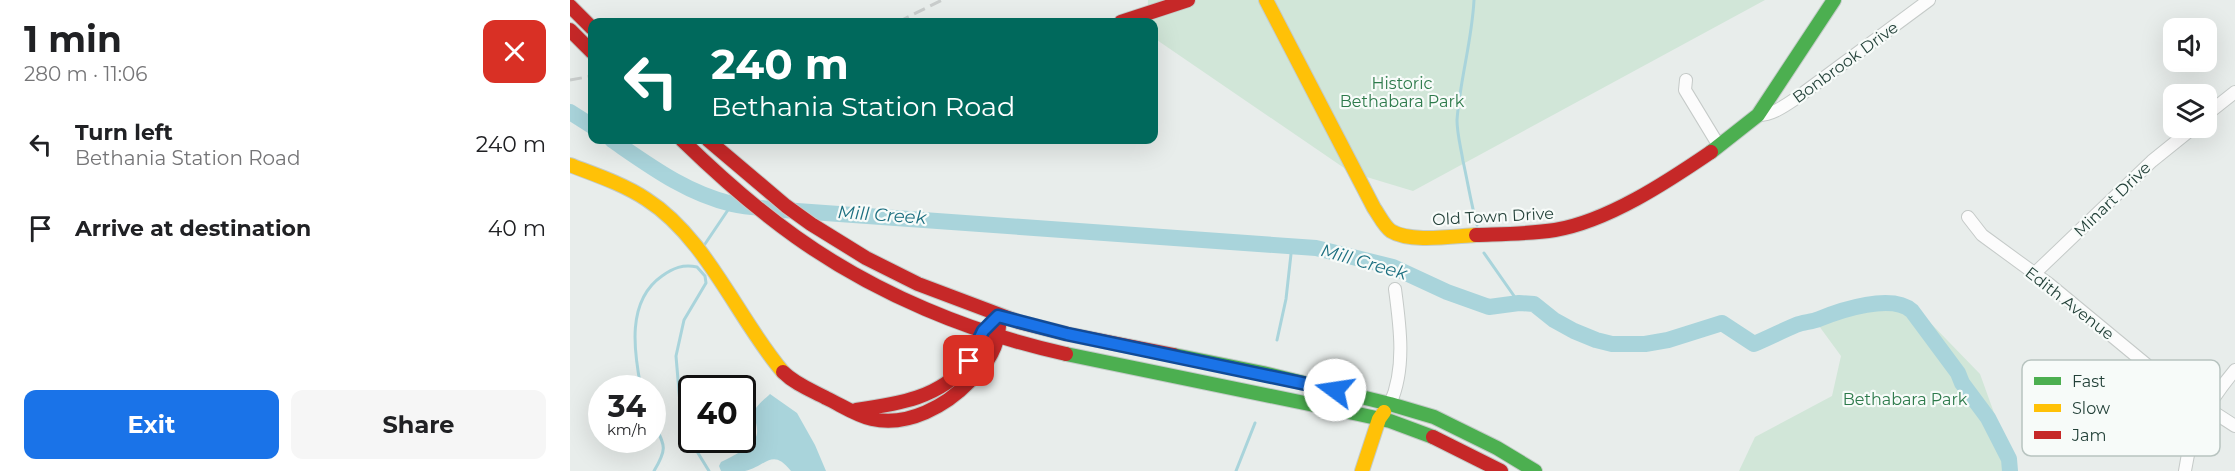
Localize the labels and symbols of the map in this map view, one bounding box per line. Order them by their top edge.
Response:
street label: Bonbrook Drive [1789,18,1902,107]
park label: Historic Bethabara Park [1340,74,1465,111]
street label: Minart Drive [2070,158,2155,241]
water label: Mill Creek [837,201,928,229]
street label: Old Town Drive [1432,204,1554,229]
water label: Mill Creek [1318,239,1411,285]
street label: Edith Avenue [2021,263,2118,344]
pin [943,335,994,386]
position arrow [1303,358,1367,422]
legend [2022,360,2220,456]
text: Fast [2072,372,2106,391]
speed limit sign: 40 [678,375,756,453]
park label: Bethabara Park [1843,390,1968,409]
text: Slow [2072,399,2110,418]
text: Jam [2071,426,2106,445]

